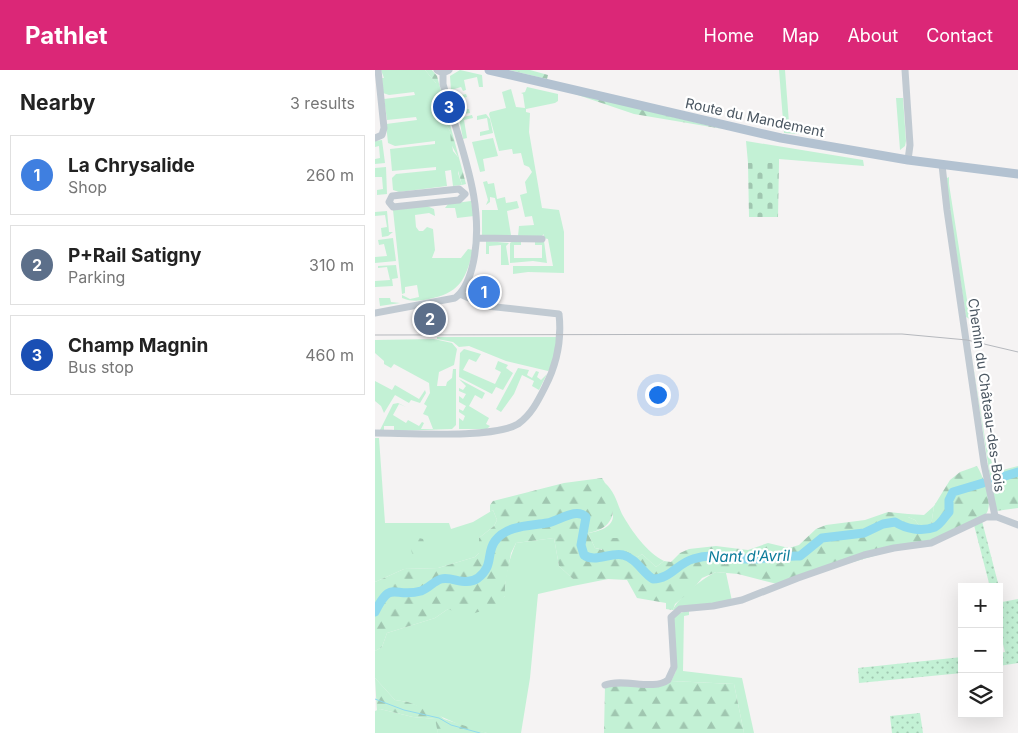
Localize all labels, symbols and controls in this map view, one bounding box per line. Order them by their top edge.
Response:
text: Pathlet [25,21,108,50]
text: Home [704,25,754,46]
text: Map [782,25,819,46]
text: About [847,25,898,46]
text: Contact [926,25,993,46]
pin: 3 [433,88,465,126]
text: Nearby [20,90,95,115]
text: 3 results [290,93,355,113]
street label: Route du Mandement [684,94,826,140]
text: La Chrysalide [68,154,195,177]
text: 1 [34,165,40,185]
text: 260 m [306,165,354,185]
text: Shop [68,177,107,197]
text: P+Rail Satigny [68,244,202,267]
text: 2 [32,255,42,275]
text: 310 m [309,255,354,275]
text: Parking [68,267,125,287]
pin: 1 [468,273,500,311]
street label: Chemin du Château-des-Bois [965,297,1009,493]
pin: 2 [414,300,446,338]
text: Champ Magnin [68,334,208,357]
text: 3 [32,345,42,365]
text: 460 m [305,345,354,365]
text: Bus stop [68,357,134,377]
your location [645,382,671,408]
water label: Nant d'Avril [708,546,790,566]
map controls [958,583,1003,718]
button: + [958,583,1003,628]
button: − [958,628,1003,673]
button: layers [958,673,1003,718]

